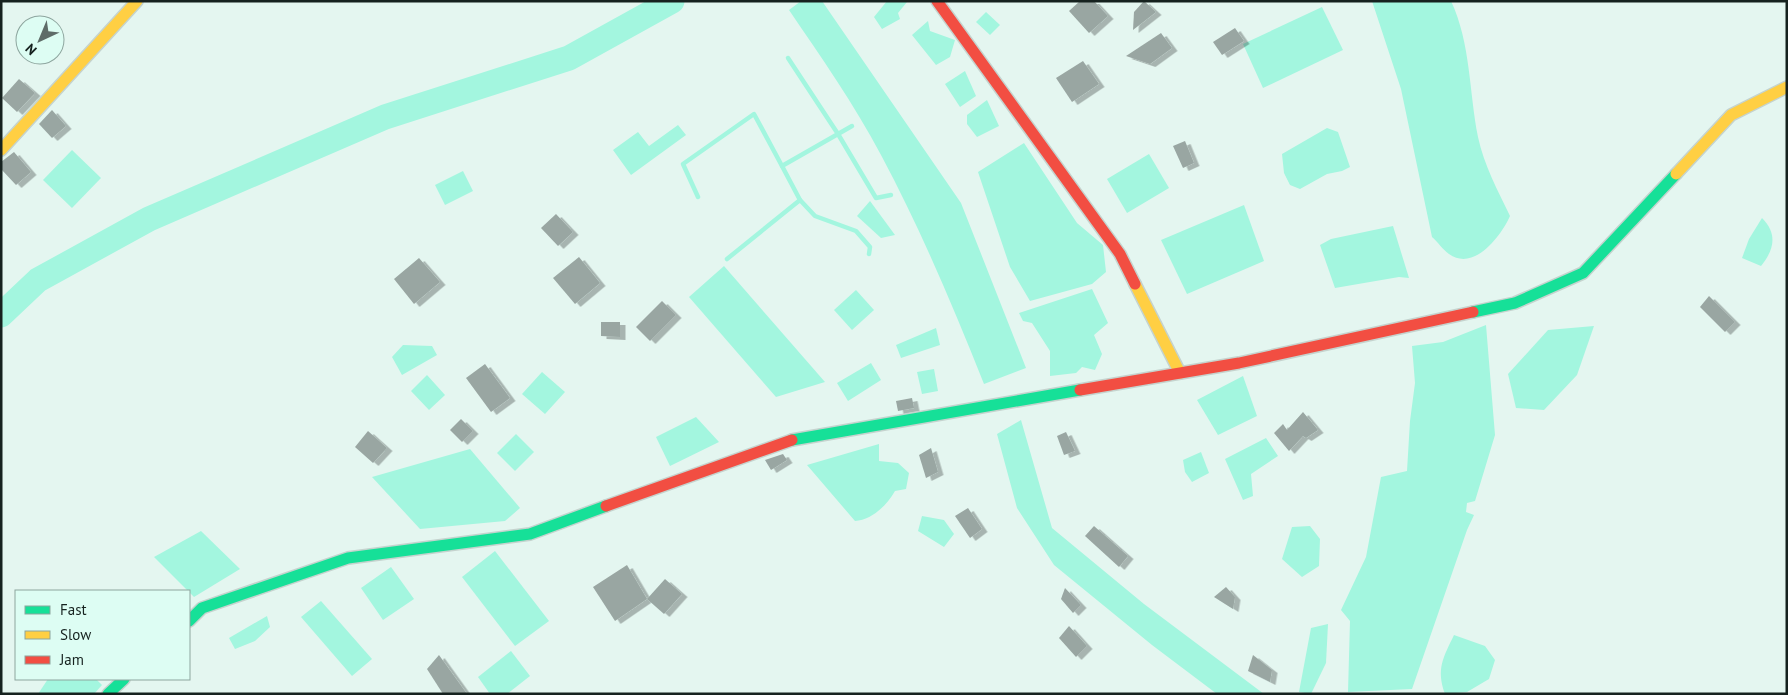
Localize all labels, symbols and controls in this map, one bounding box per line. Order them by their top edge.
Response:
north arrow [15,15,65,65]
text: N [21,40,41,59]
legend [15,590,190,680]
text: Fast [60,600,87,619]
text: Slow [60,625,91,644]
text: Jam [59,650,84,669]

